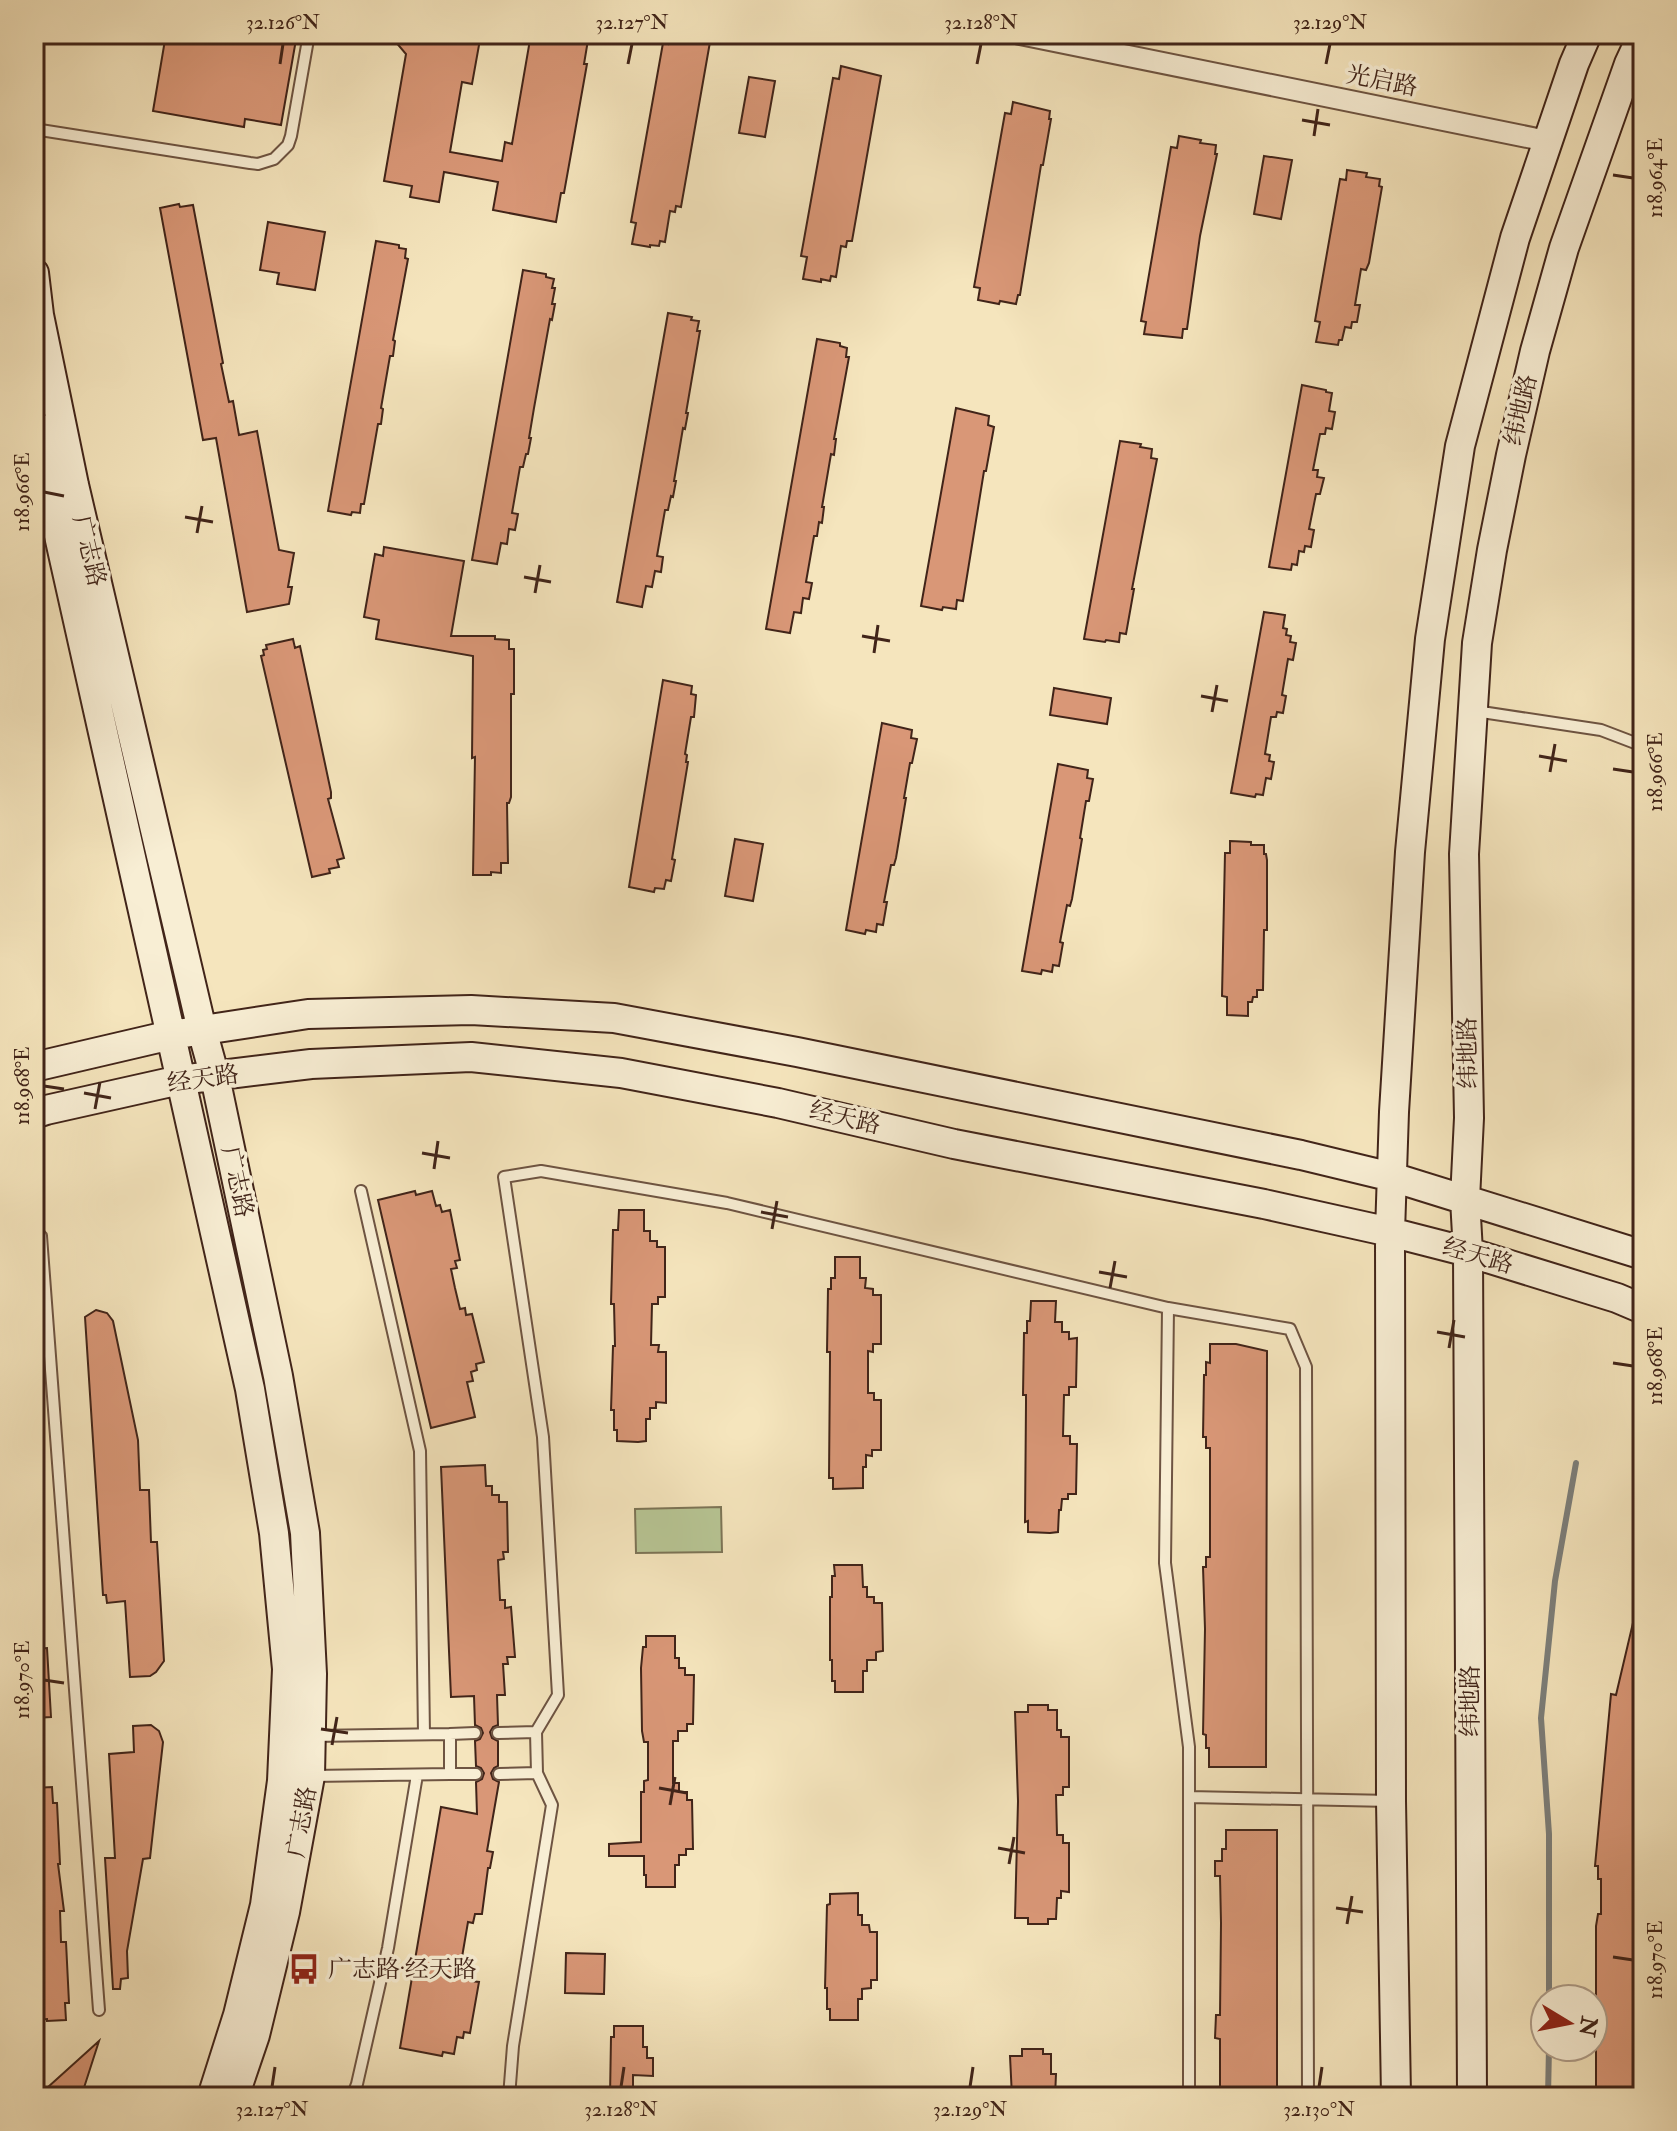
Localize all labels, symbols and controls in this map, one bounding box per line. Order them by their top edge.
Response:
text: 32.126°N [246,10,320,35]
text: 32.127°N [595,10,669,35]
text: 32.128°N [944,10,1018,35]
text: 32.129°N [1293,10,1367,35]
street label: 光启路 [1344,59,1420,103]
text: 118.964°E [1643,138,1668,218]
street label: 纬地路 [1498,371,1544,449]
text: 118.966°E [10,452,35,532]
street label: 广志路 [66,512,112,590]
text: 118.966°E [1643,732,1668,812]
street label: 纬地路 [1452,1017,1484,1089]
text: 118.968°E [10,1047,35,1125]
street label: 经天路 [165,1059,241,1099]
street label: 经天路 [806,1095,884,1141]
street label: 广志路 [214,1144,260,1220]
street label: 经天路 [1439,1231,1517,1281]
text: 118.968°E [1643,1327,1668,1405]
text: 118.970°E [10,1641,35,1719]
street label: 纬地路 [1455,1665,1486,1737]
street label: 广志路 [280,1784,324,1860]
text: 118.970°E [1643,1921,1668,1999]
bus stop icon: 广志路·经天路 [287,1952,321,1986]
place label: 广志路·经天路 [328,1954,477,1985]
north arrow [1529,1983,1609,2063]
text: N [1572,2013,1603,2039]
text: 32.127°N [235,2097,309,2122]
text: 32.128°N [584,2097,658,2122]
text: 32.129°N [933,2097,1007,2122]
text: 32.130°N [1283,2097,1355,2122]

